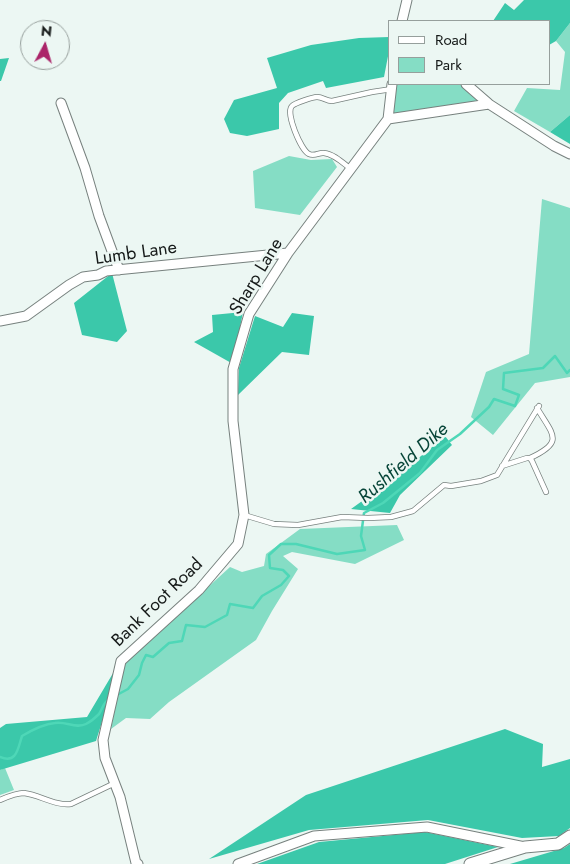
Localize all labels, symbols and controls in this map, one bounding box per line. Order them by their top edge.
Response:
north arrow [20,20,70,70]
legend [388,20,550,85]
text: N [40,21,53,42]
text: Road [435,29,467,51]
text: Park [435,54,462,76]
street label: Sharp Lane [226,235,288,319]
street label: Lumb Lane [94,238,178,270]
water label: Rushfield Dike [354,419,454,509]
street label: Bank Foot Road [108,554,208,652]

